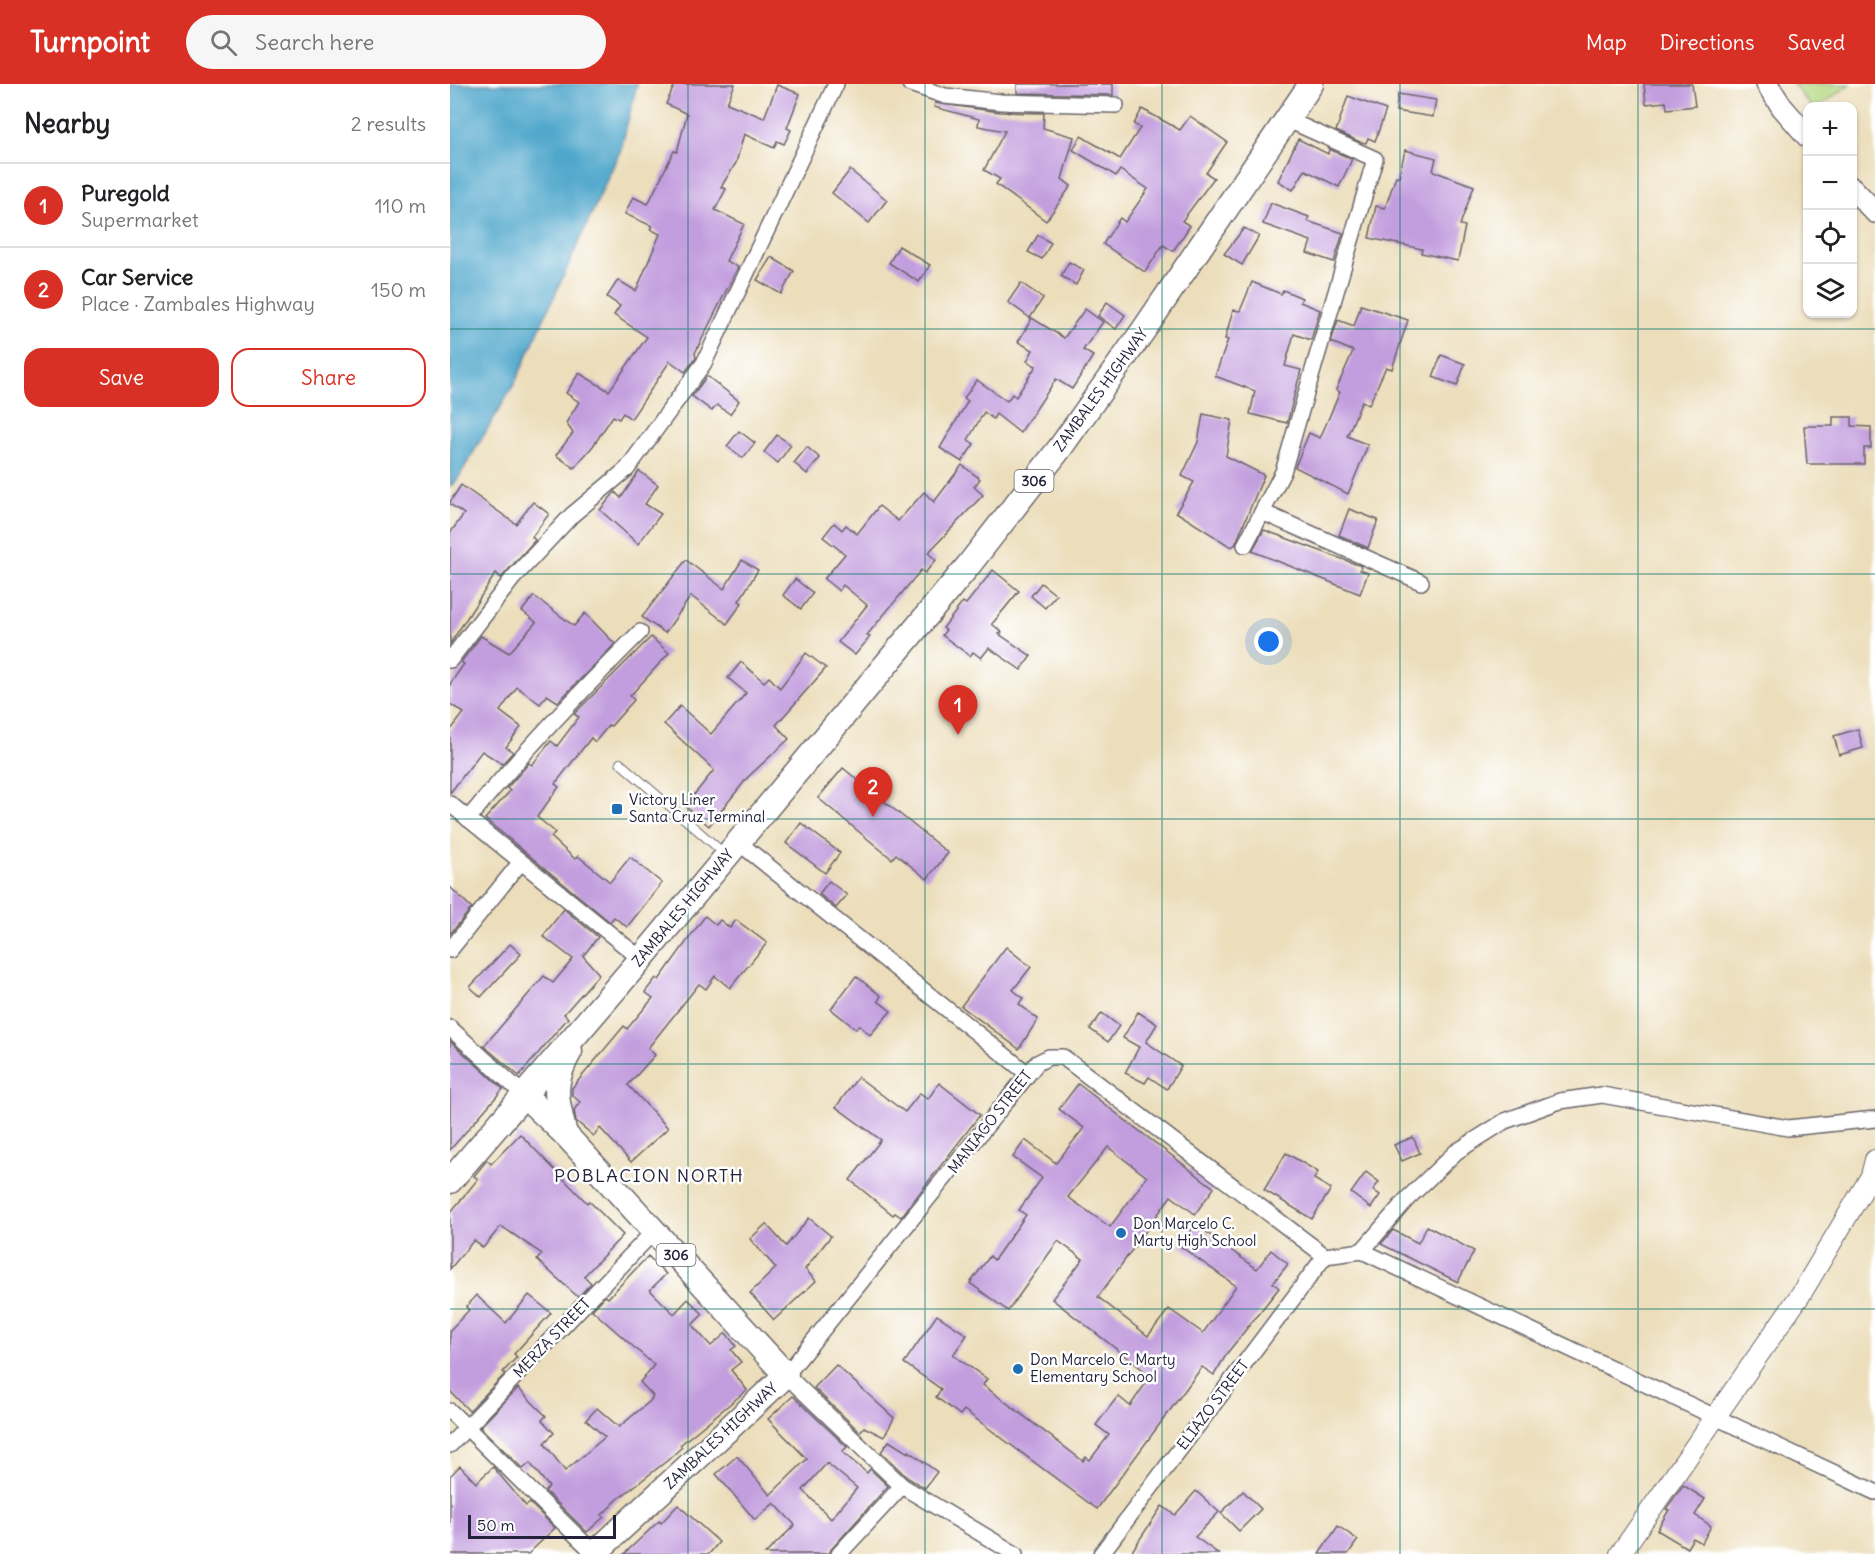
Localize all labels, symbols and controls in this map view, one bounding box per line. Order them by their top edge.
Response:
search box [186,15,606,69]
text: Turnpoint [30,24,150,60]
icon: search [207,26,240,59]
text: Search here [255,28,374,56]
text: Map [1586,29,1627,56]
text: Directions [1660,29,1754,56]
text: Saved [1787,29,1845,56]
map controls [1803,102,1857,318]
button: + [1803,102,1857,156]
text: Nearby [24,107,110,140]
text: 2 results [351,111,426,136]
button: − [1803,156,1857,210]
text: Puregold [81,179,170,207]
text: 1 [40,193,47,218]
text: 110 m [375,193,426,218]
text: Supermarket [81,207,199,232]
button: locate [1803,210,1857,264]
text: Car Service [81,263,193,291]
button: layers [1803,264,1857,318]
text: 2 [38,277,49,302]
text: 150 m [371,277,426,302]
text: Place · Zambales Highway [81,291,315,316]
street label: ZAMBALES HIGHWAY [1049,324,1152,455]
button: Save [24,348,219,407]
button: Share [231,348,426,407]
road number: 306 [1014,470,1054,492]
your location [1254,627,1283,656]
pin: 1 [938,686,978,735]
pin: 2 [854,768,892,817]
place label: Victory Liner Santa Cruz Terminal [629,790,765,826]
marker: Victory Liner Santa Cruz Terminal [610,802,624,816]
street label: ZAMBALES HIGHWAY [628,844,738,970]
street label: MANIAGO STREET [943,1066,1036,1177]
district label: POBLACION NORTH [554,1164,744,1187]
place label: Don Marcelo C. Marty High School [1133,1214,1256,1250]
marker: Don Marcelo C. Marty High School [1114,1226,1128,1240]
road number: 306 [656,1244,696,1266]
street label: MERZA STREET [509,1294,594,1381]
place label: Don Marcelo C. Marty Elementary School [1030,1350,1176,1386]
street label: ELIAZO STREET [1173,1356,1253,1453]
marker: Don Marcelo C. Marty Elementary School [1011,1362,1025,1376]
street label: ZAMBALES HIGHWAY [660,1378,782,1493]
scale bar [468,1512,616,1540]
text: 50 m [477,1515,515,1535]

